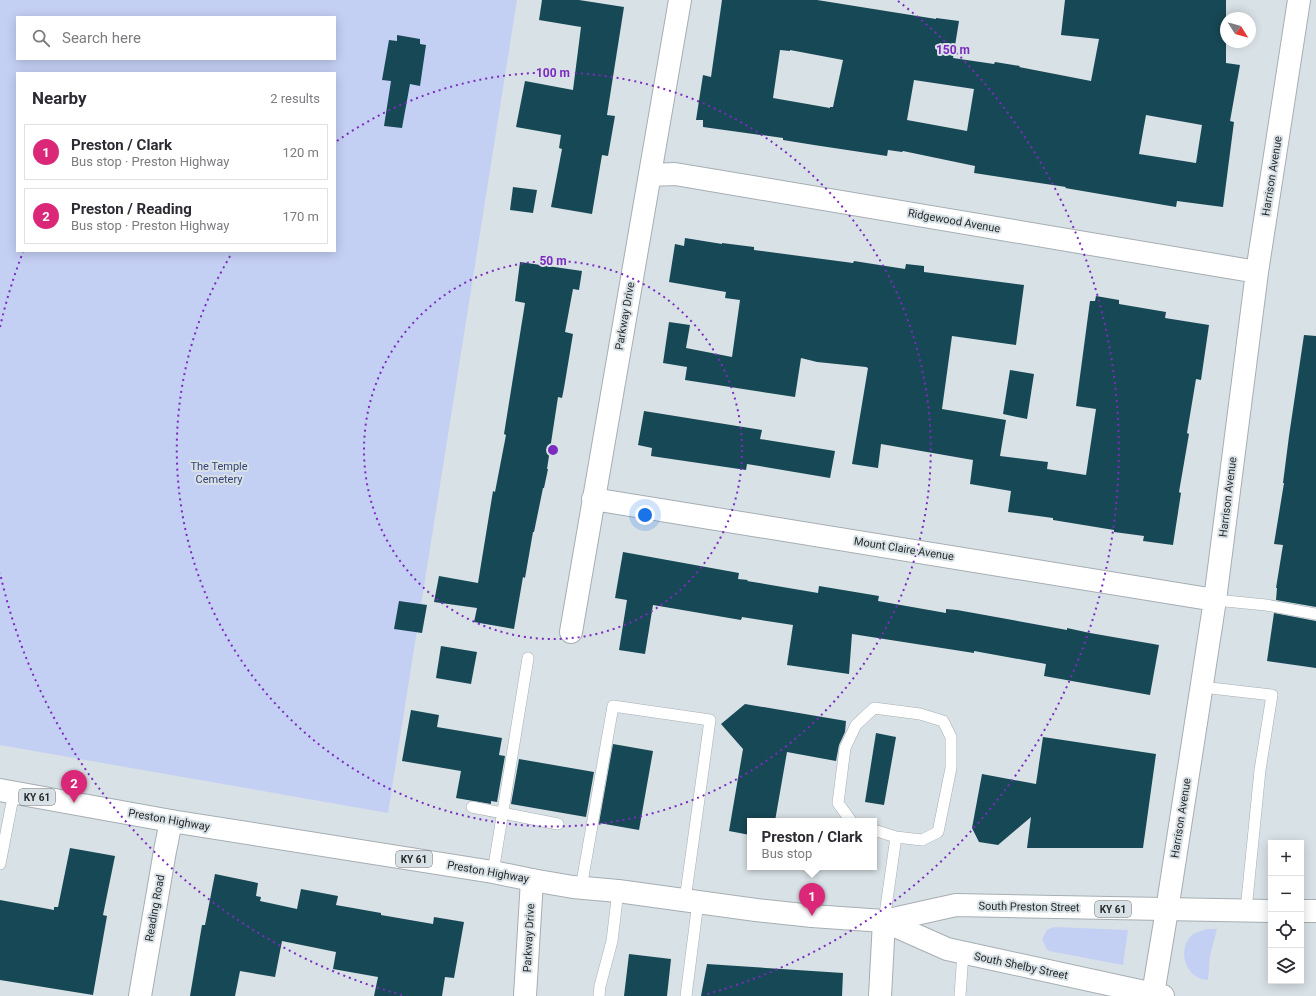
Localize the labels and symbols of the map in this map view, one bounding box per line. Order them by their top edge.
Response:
north arrow [1220,12,1256,48]
text: 150 m [936,43,970,57]
text: 100 m [536,66,570,80]
street label: Harrison Avenue [1259,135,1285,217]
street label: Ridgewood Avenue [907,206,1001,236]
text: 50 m [539,254,567,268]
street label: Parkway Drive [613,281,637,351]
centre of rings [546,443,560,457]
street label: Harrison Avenue [1217,456,1239,538]
park label: The Temple Cemetery [190,460,248,486]
your location [635,505,655,525]
street label: Mount Claire Avenue [853,535,955,563]
pin: 2 [61,770,87,803]
street label: Harrison Avenue [1168,777,1194,859]
road number: KY 61 [19,789,55,805]
street label: Preston Highway [127,806,212,834]
road number: KY 61 [396,851,432,867]
street label: Preston Highway [446,858,531,886]
street label: Reading Road [143,874,167,942]
pin: 1 [799,883,825,916]
street label: South Preston Street [978,900,1080,914]
road number: KY 61 [1095,901,1131,917]
street label: Parkway Drive [521,903,537,973]
street label: South Shelby Street [973,950,1069,982]

